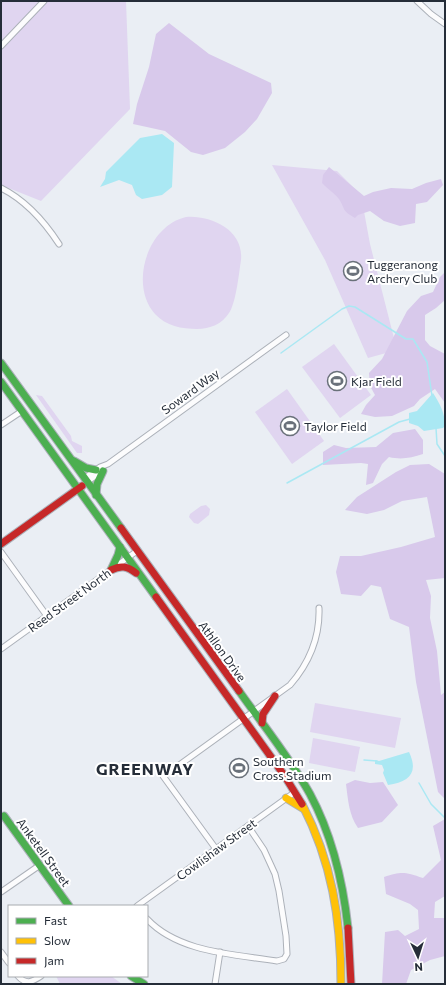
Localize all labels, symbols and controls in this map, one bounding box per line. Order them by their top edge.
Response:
place label: Tuggeranong Archery Club [367,257,438,285]
sports icon: Tuggeranong Archery Club [342,260,364,282]
street label: Soward Way [159,365,221,417]
sports icon: Kjar Field [326,370,348,392]
place label: Kjar Field [351,374,402,388]
sports icon: Taylor Field [279,415,301,437]
place label: Taylor Field [304,419,367,433]
street label: Reed Street North [25,565,113,635]
street label: Athllon Drive [196,618,250,684]
place label: Southern Cross Stadium [253,754,331,782]
sports icon: Southern Cross Stadium [228,757,250,779]
district label: GREENWAY [96,759,194,778]
street label: Anketell Street [14,815,74,889]
street label: Cowlishaw Street [173,815,259,883]
legend [8,905,148,977]
text: Fast [44,913,67,927]
text: Slow [44,933,71,947]
north arrow [398,937,438,977]
text: Jam [44,953,64,968]
text: N [414,961,423,974]

